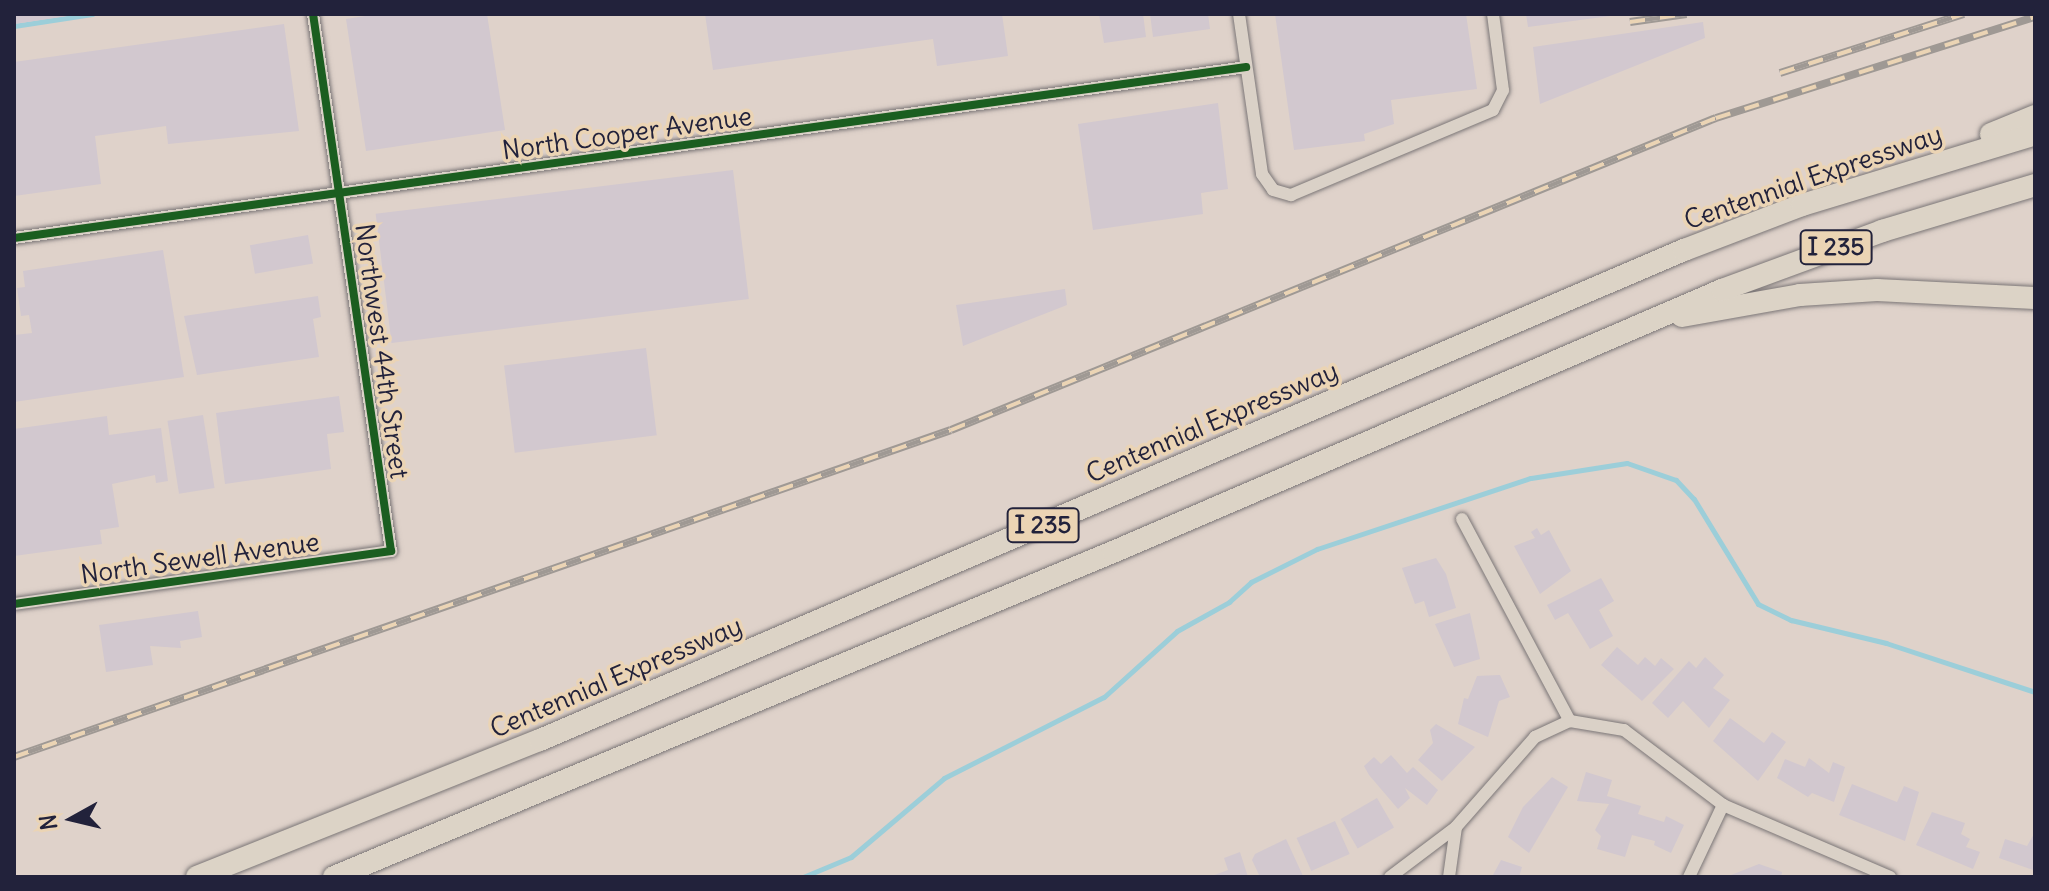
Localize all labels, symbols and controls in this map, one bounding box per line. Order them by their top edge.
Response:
street label: North Cooper Avenue [500,100,754,166]
street label: Centennial Expressway [1680,118,1946,236]
street label: Northwest 44th Street [349,221,415,481]
road number: I 235 [1798,227,1874,267]
street label: Centennial Expressway [1081,355,1343,489]
road number: I 235 [1005,505,1081,545]
street label: North Sewell Avenue [79,526,321,590]
street label: Centennial Expressway [485,610,747,744]
north arrow [32,779,112,859]
text: N [33,813,63,832]

